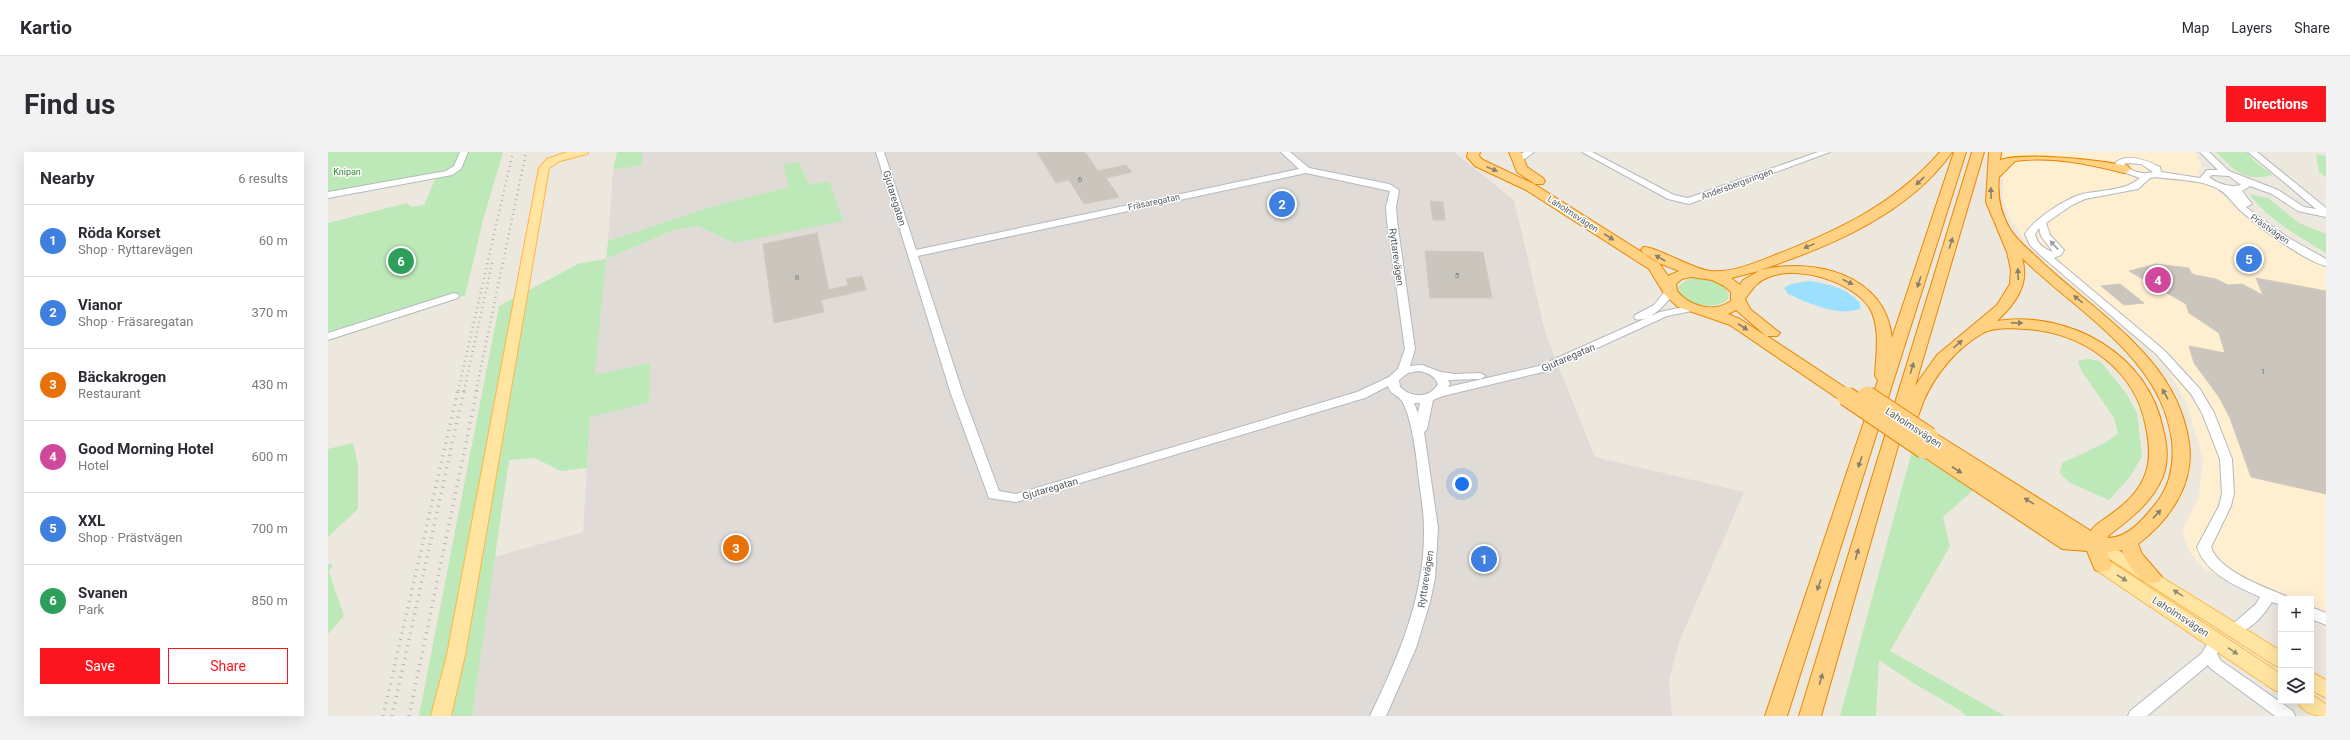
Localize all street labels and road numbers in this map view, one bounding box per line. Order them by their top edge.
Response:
street label: Andersbergsringen [1700,166,1774,202]
street label: Gjutaregatan [881,169,908,227]
street label: Fräsaregatan [1127,192,1181,212]
street label: Laholmsvägen [1546,194,1600,234]
street label: Prästvägen [2249,212,2291,246]
street label: Ryttarevägen [1387,228,1406,287]
street label: Gjutaregatan [1540,341,1597,374]
street label: Laholmsvägen [1883,405,1944,450]
street label: Gjutaregatan [1021,475,1079,502]
street label: Ryttarevägen [1416,550,1435,609]
street label: Laholmsvägen [2150,594,2211,639]

